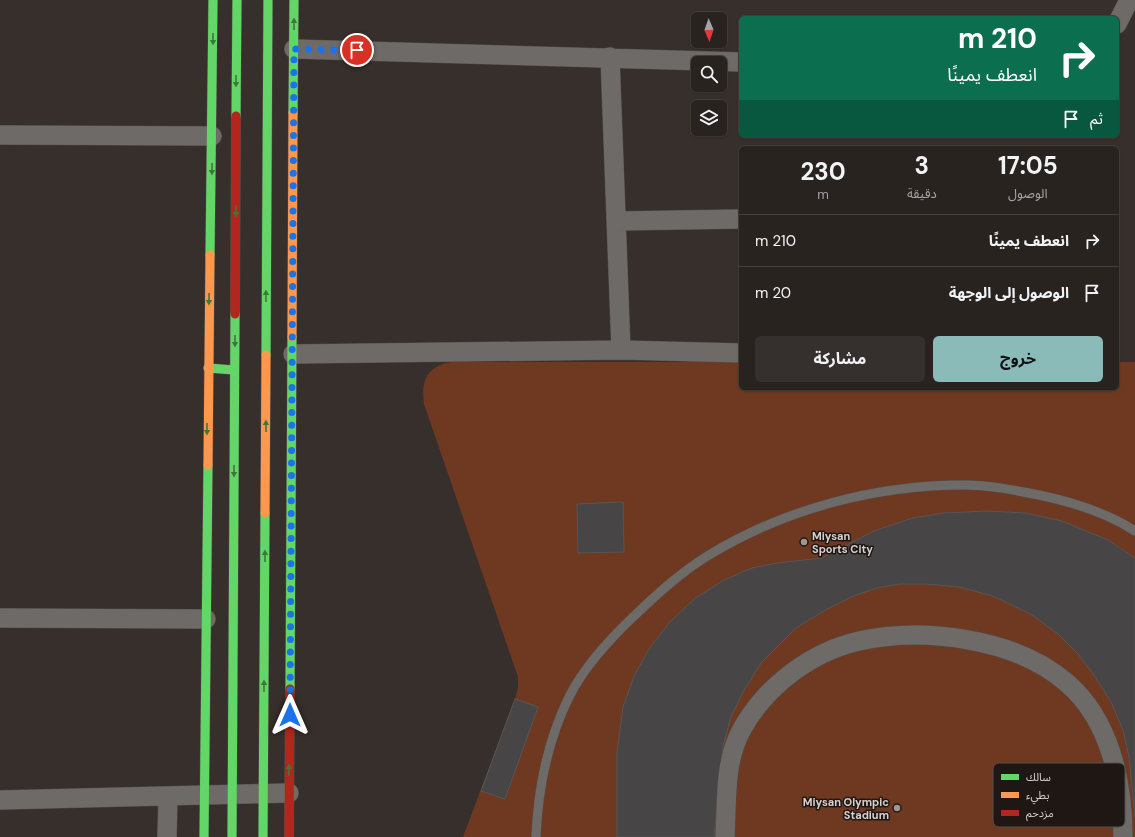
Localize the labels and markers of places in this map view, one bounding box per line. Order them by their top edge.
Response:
pin [340,33,374,67]
place label: Miysan Sports City [812,529,873,556]
marker: Miysan Sports City [799,537,809,547]
place label: Miysan Olympic Stadium [803,795,889,822]
marker: Miysan Olympic Stadium [892,803,902,813]

